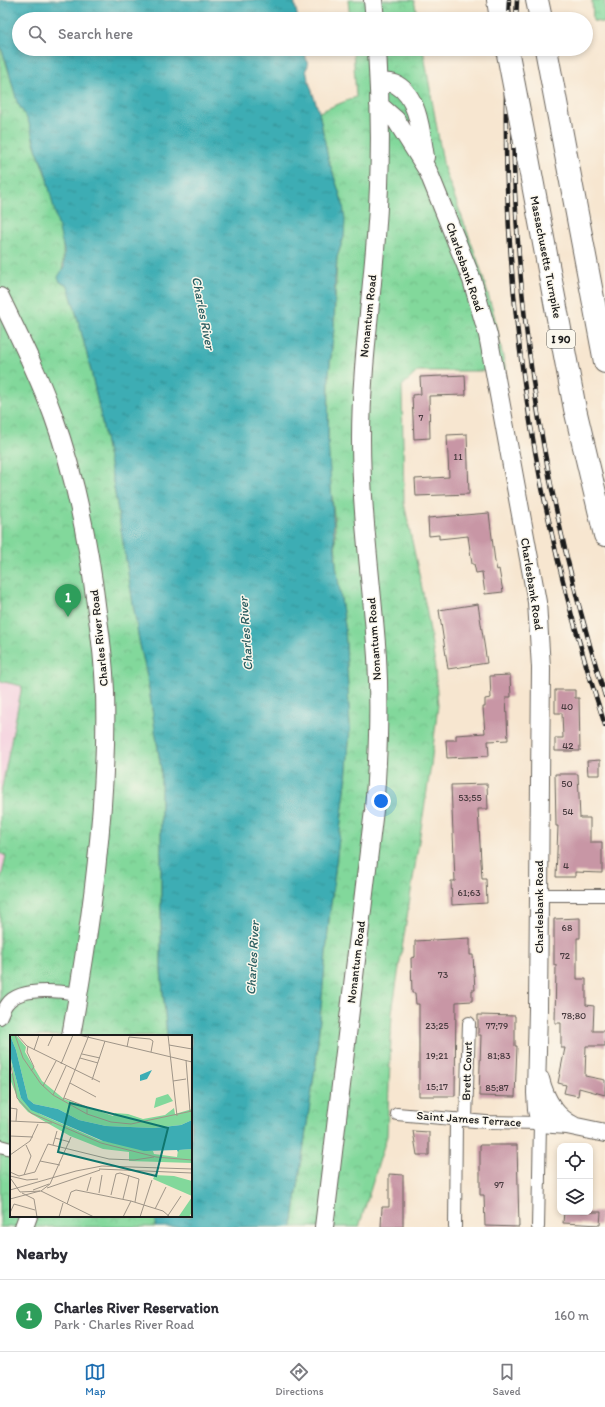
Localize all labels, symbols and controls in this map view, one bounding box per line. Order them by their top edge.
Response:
search box [12,12,593,56]
icon: search [26,23,48,45]
text: Search here [58,25,133,43]
street label: Massachusetts Turnpike [527,195,565,320]
street label: Charlesbank Road [443,221,487,314]
street label: Nonantum Road [357,273,379,358]
water label: Charles River [189,275,218,353]
road number: I 90 [547,330,575,348]
house number: 7 [419,411,424,424]
house number: 11 [453,450,463,463]
street label: Charlesbank Road [518,537,546,632]
pin: 1 [55,584,81,617]
street label: Charles River Road [87,588,111,687]
water label: Charles River [235,595,256,671]
street label: Nonantum Road [364,597,384,681]
house number: 40 [561,700,573,713]
house number: 42 [562,739,574,752]
house number: 50 [561,777,573,790]
your location [371,791,391,811]
house number: 53;55 [458,791,482,804]
house number: 54 [562,805,574,818]
house number: 4 [563,859,569,872]
street label: Charlesbank Road [532,860,546,954]
house number: 61;63 [457,886,481,899]
water label: Charles River [243,919,262,995]
street label: Nonantum Road [344,919,368,1004]
house number: 68 [562,921,573,934]
house number: 72 [560,949,571,962]
house number: 73 [438,968,449,981]
house number: 78;80 [562,1009,586,1022]
house number: 23;25 [425,1019,449,1032]
house number: 77;79 [486,1019,508,1032]
inset map [10,1035,192,1217]
street label: Brett Court [459,1041,475,1101]
house number: 19;21 [426,1049,448,1062]
house number: 81;83 [487,1049,511,1062]
house number: 15;17 [426,1080,448,1093]
house number: 85;87 [485,1081,509,1094]
street label: Saint James Terrace [416,1108,522,1130]
map controls [557,1143,593,1215]
button: locate [557,1143,593,1179]
house number: 97 [494,1178,504,1191]
button: layers [557,1179,593,1215]
text: Nearby [16,1243,68,1263]
text: Charles River Reservation [54,1299,219,1317]
text: 1 [26,1308,32,1323]
text: 160 m [554,1308,589,1323]
text: Park · Charles River Road [54,1317,194,1332]
tab: Map [84,1361,106,1398]
tab: Directions [275,1361,324,1398]
tab: Saved [492,1361,521,1398]

